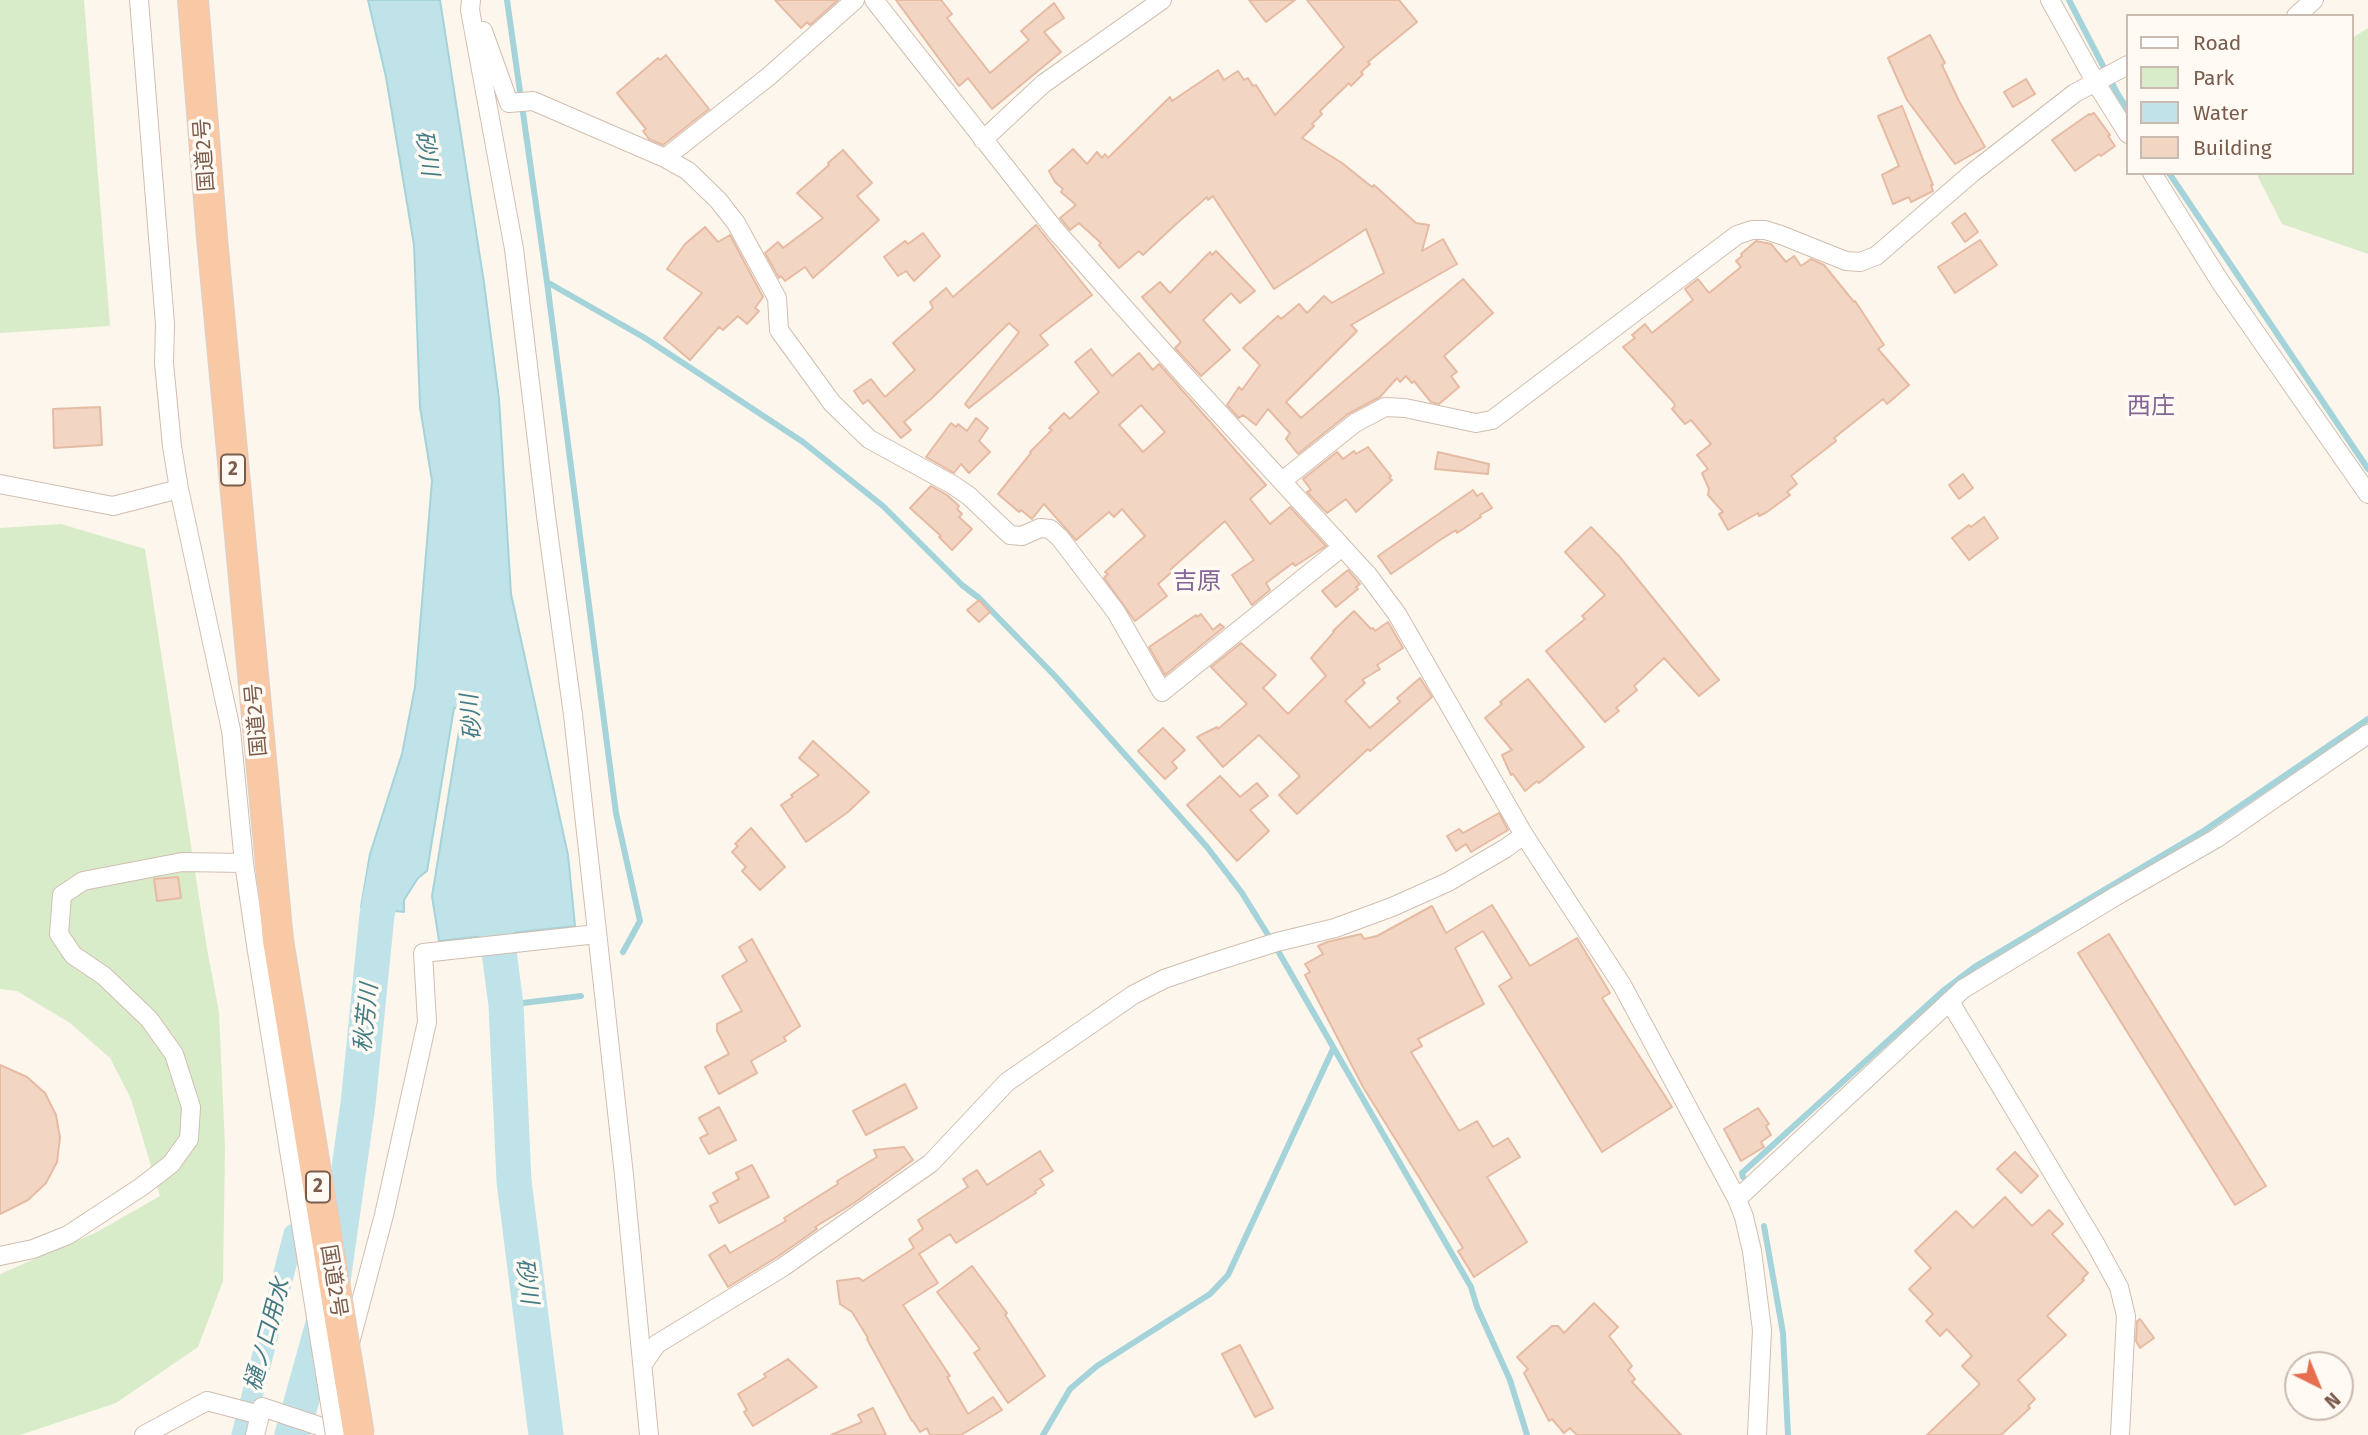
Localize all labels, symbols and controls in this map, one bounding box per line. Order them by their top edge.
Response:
legend [2126,14,2354,175]
text: Road [2193,30,2241,56]
text: Park [2193,65,2234,91]
text: Water [2193,100,2248,126]
street label: 国道2号 [190,118,220,192]
water label: 砂川 [409,128,443,178]
text: Building [2193,135,2272,161]
district label: 西庄 [2127,393,2175,421]
road number: 2 [221,454,245,485]
district label: 吉原 [1173,568,1221,596]
street label: 国道2号 [241,682,273,758]
water label: 砂川 [456,693,488,741]
water label: 秋芳川 [350,982,384,1054]
road number: 2 [306,1172,330,1203]
street label: 国道2号 [315,1243,351,1319]
water label: 砂川 [509,1256,543,1306]
water label: 樋ノ口用水 [240,1276,296,1394]
north arrow [2284,1351,2354,1421]
text: N [2320,1388,2345,1413]

